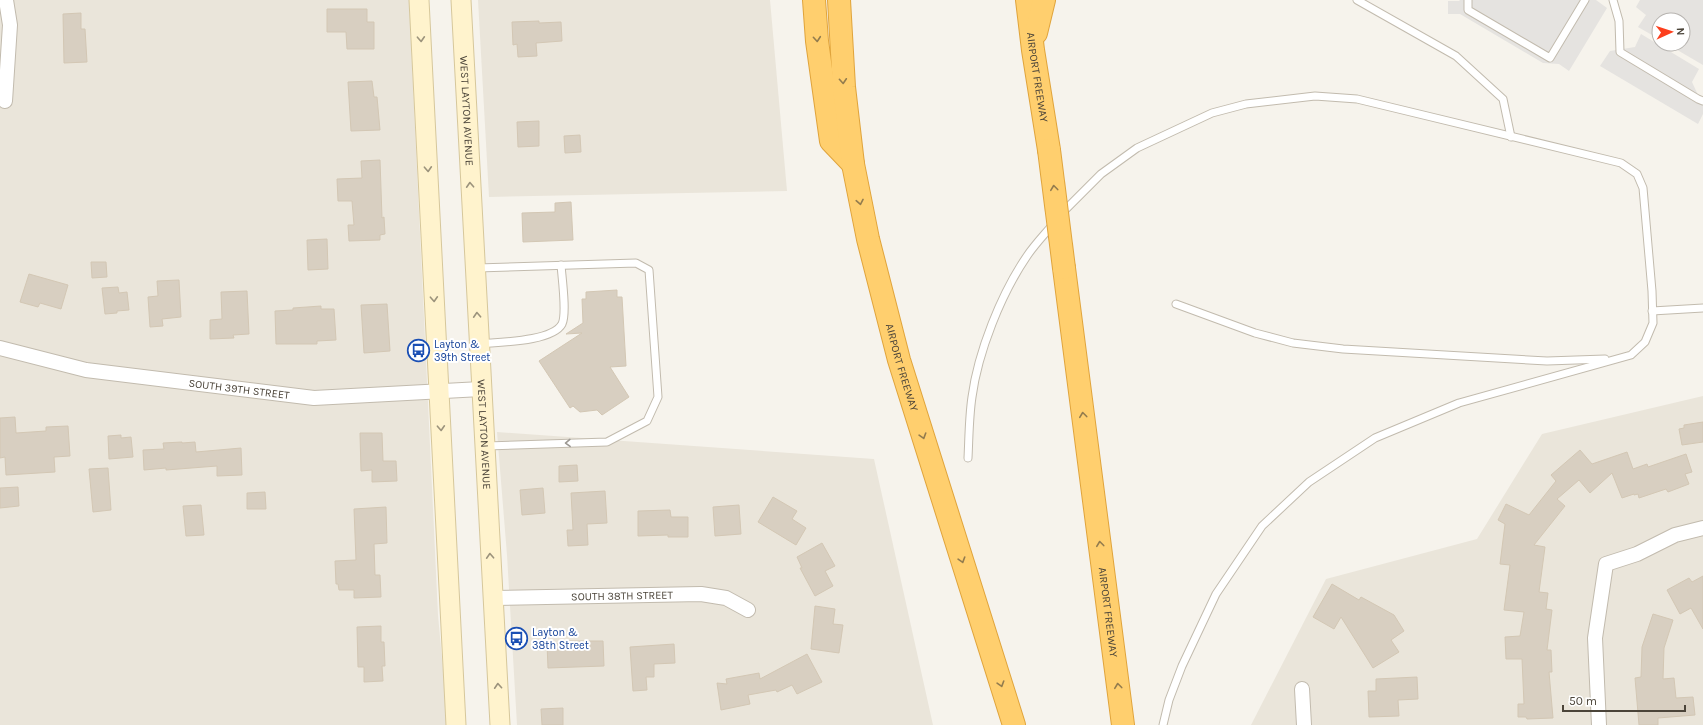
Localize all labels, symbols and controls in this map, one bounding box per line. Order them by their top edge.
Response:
north arrow [1651,12,1691,52]
text: N [1674,27,1687,36]
street label: AIRPORT FREEWAY [1024,32,1050,123]
one-way arrow [417,36,426,42]
one-way arrow [812,36,821,42]
street label: WEST LAYTON AVENUE [457,56,476,166]
one-way arrow [839,78,848,84]
one-way arrow [423,166,432,172]
one-way arrow [466,182,475,188]
one-way arrow [1050,184,1059,191]
one-way arrow [856,199,864,206]
one-way arrow [430,296,439,302]
one-way arrow [473,312,482,318]
street label: AIRPORT FREEWAY [883,322,921,413]
bus stop icon: Layton & 39th Street [406,337,432,363]
place label: Layton & 39th Street [434,338,490,364]
street label: SOUTH 39TH STREET [188,377,291,402]
street label: WEST LAYTON AVENUE [474,379,493,490]
one-way arrow [1079,412,1088,418]
one-way arrow [437,425,445,431]
one-way arrow [918,432,927,439]
one-way arrow [565,439,571,447]
one-way arrow [1096,540,1105,547]
one-way arrow [486,553,494,559]
one-way arrow [957,556,966,563]
street label: AIRPORT FREEWAY [1096,566,1120,658]
street label: SOUTH 38TH STREET [571,589,674,603]
bus stop icon: Layton & 38th Street [503,625,529,651]
place label: Layton & 38th Street [532,626,589,652]
one-way arrow [996,680,1005,687]
one-way arrow [493,683,502,689]
one-way arrow [1114,683,1123,689]
scale bar [1563,687,1685,713]
text: 50 m [1569,694,1597,708]

